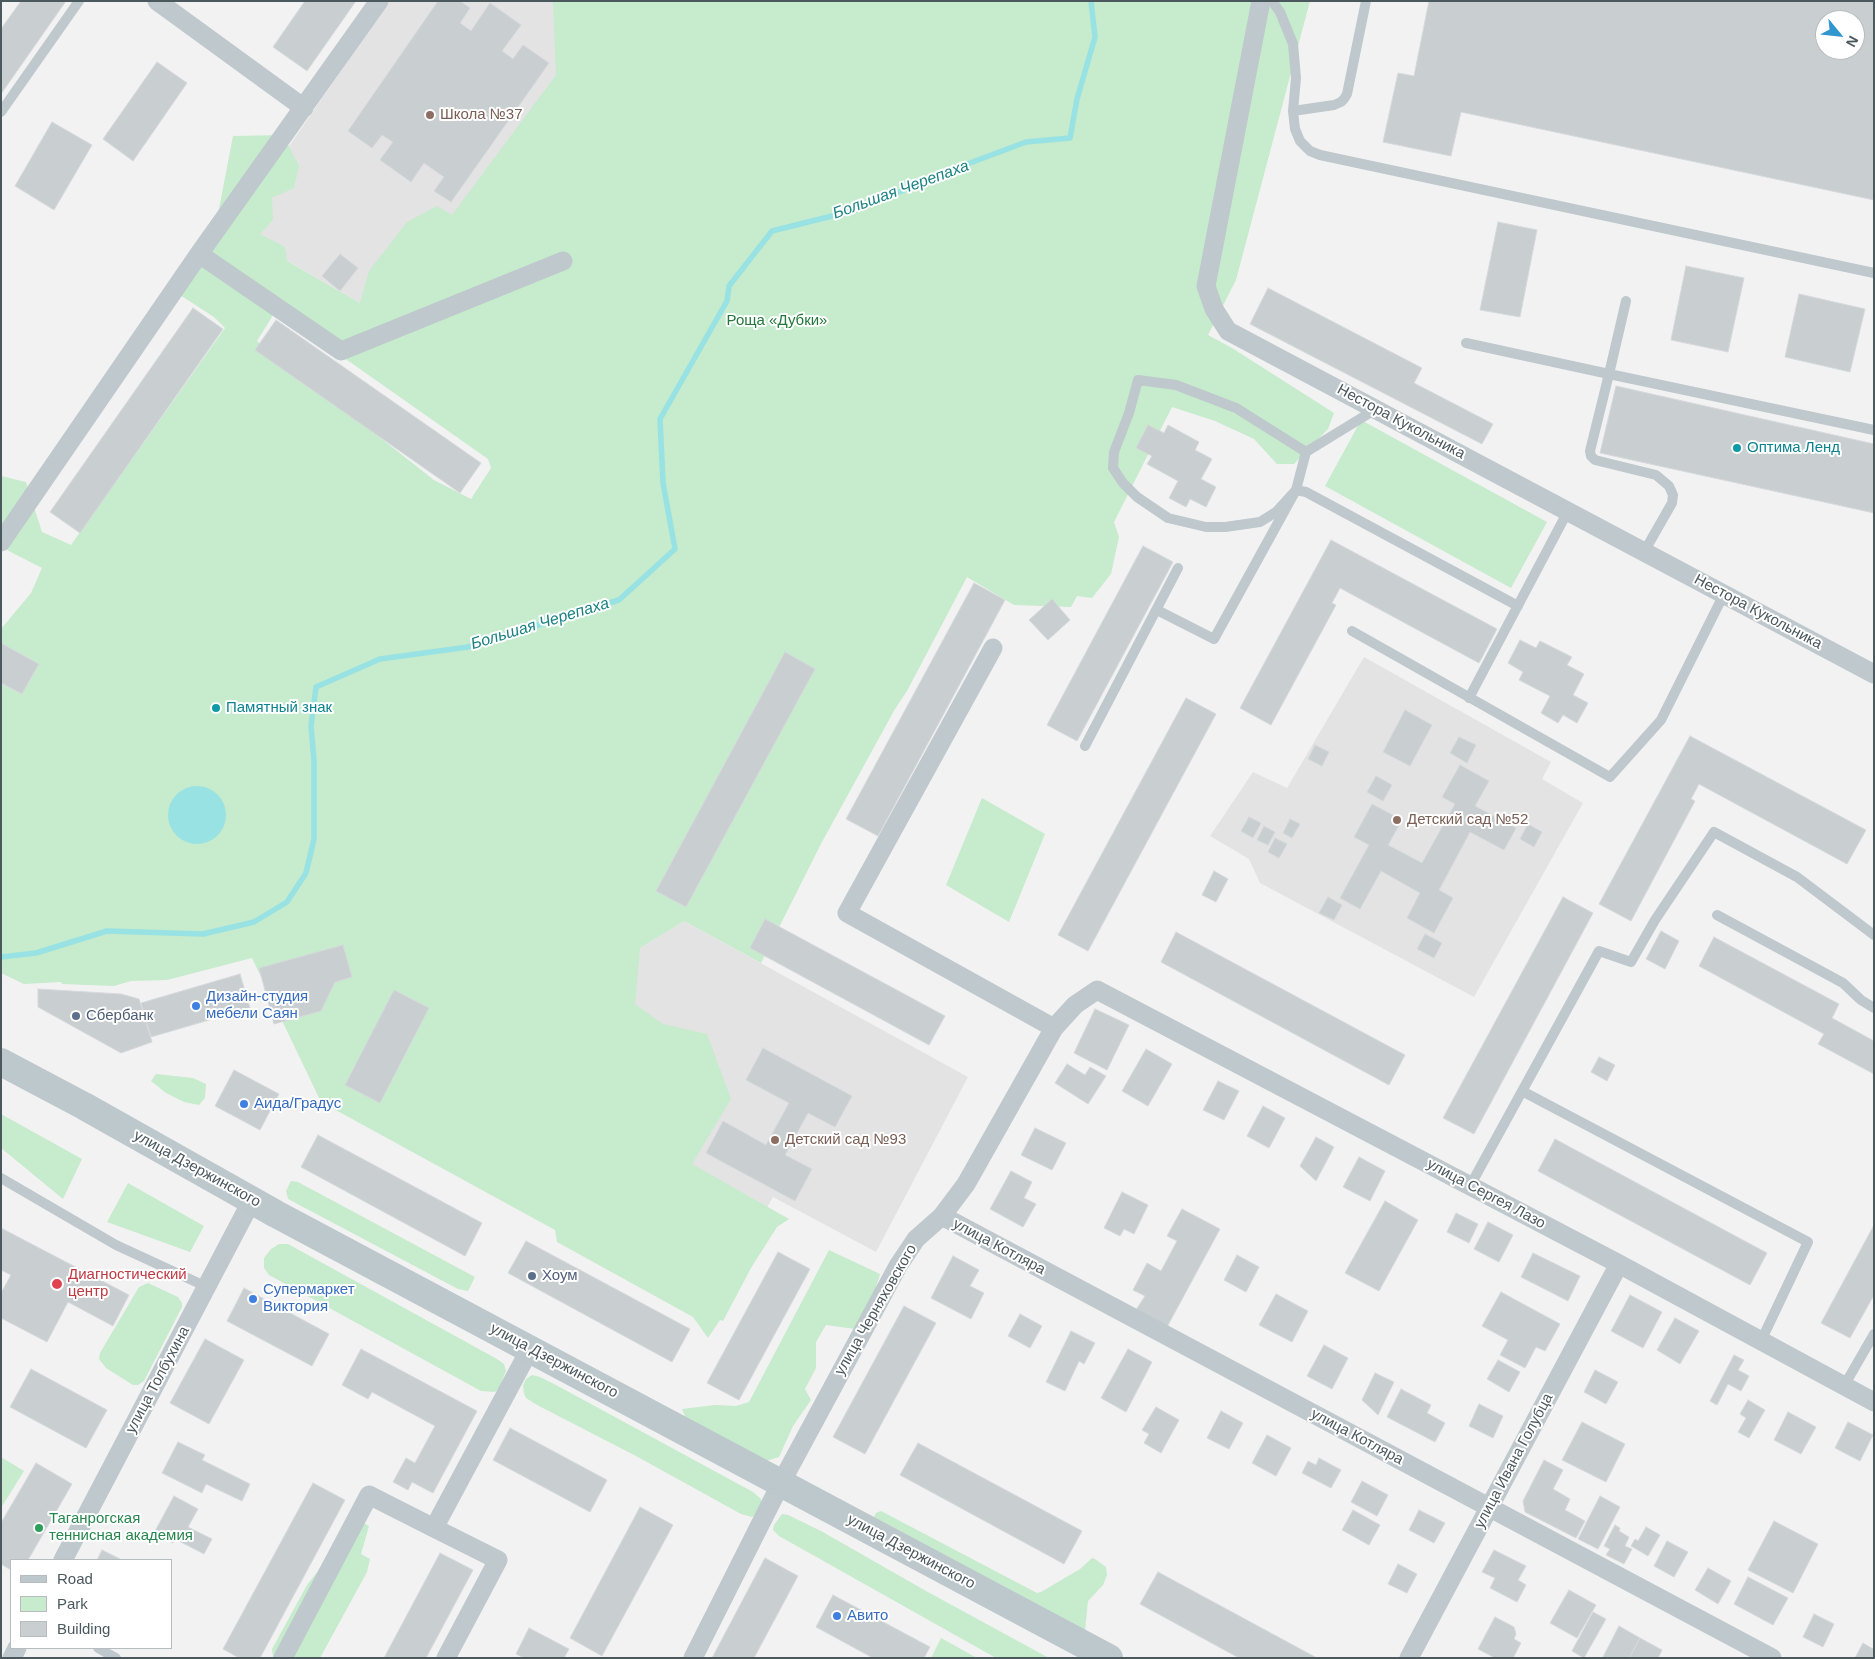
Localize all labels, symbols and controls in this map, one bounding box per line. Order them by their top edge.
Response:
north arrow [1815,10,1865,60]
text: N [1843,33,1862,50]
place label: Школа №37 [440,106,523,124]
marker: Школа №37 [424,109,436,121]
water label: Большая Черепаха [830,156,972,224]
park label: Роща «Дубки» [727,312,827,330]
street label: Нестора Кукольника [1334,381,1468,463]
place label: Оптима Ленд [1747,439,1840,457]
marker: Оптима Ленд [1731,442,1743,454]
street label: Нестора Кукольника [1691,571,1825,653]
water label: Большая Черепаха [469,594,611,654]
place label: Памятный знак [226,699,332,717]
marker: Памятный знак [210,702,222,714]
place label: Детский сад №52 [1407,811,1528,829]
marker: Детский сад №52 [1391,814,1403,826]
place label: Дизайн-студия мебели Саян [206,988,308,1023]
marker: Дизайн-студия мебели Саян [190,1000,202,1012]
place label: Сбербанк [86,1007,153,1025]
marker: Сбербанк [70,1010,82,1022]
place label: Аида/Градус [254,1095,341,1113]
marker: Аида/Градус [238,1098,250,1110]
street label: улица Дзержинского [130,1127,264,1211]
place label: Детский сад №93 [785,1131,906,1149]
marker: Детский сад №93 [769,1134,781,1146]
street label: улица Сергея Лазо [1424,1155,1548,1233]
street label: улица Котляра [950,1215,1048,1279]
street label: улица Черняховского [831,1241,921,1379]
place label: Диагностический центр [68,1266,187,1301]
place label: Хоум [542,1267,578,1285]
marker: Хоум [526,1270,538,1282]
marker: Диагностический центр [50,1277,64,1291]
place label: Супермаркет Виктория [263,1281,355,1316]
marker: Супермаркет Виктория [247,1293,259,1305]
street label: улица Дзержинского [487,1320,621,1402]
street label: улица Толбухина [122,1323,194,1437]
street label: улица Ивана Голубца [1471,1390,1557,1532]
street label: улица Котляра [1308,1405,1406,1469]
place label: Таганрогская теннисная академия [49,1510,193,1545]
street label: улица Дзержинского [844,1511,978,1593]
marker: Таганрогская теннисная академия [33,1522,45,1534]
legend [10,1559,172,1649]
text: Road [57,1570,93,1587]
text: Park [57,1595,88,1612]
place label: Авито [847,1607,888,1625]
marker: Авито [831,1610,843,1622]
text: Building [57,1620,110,1637]

